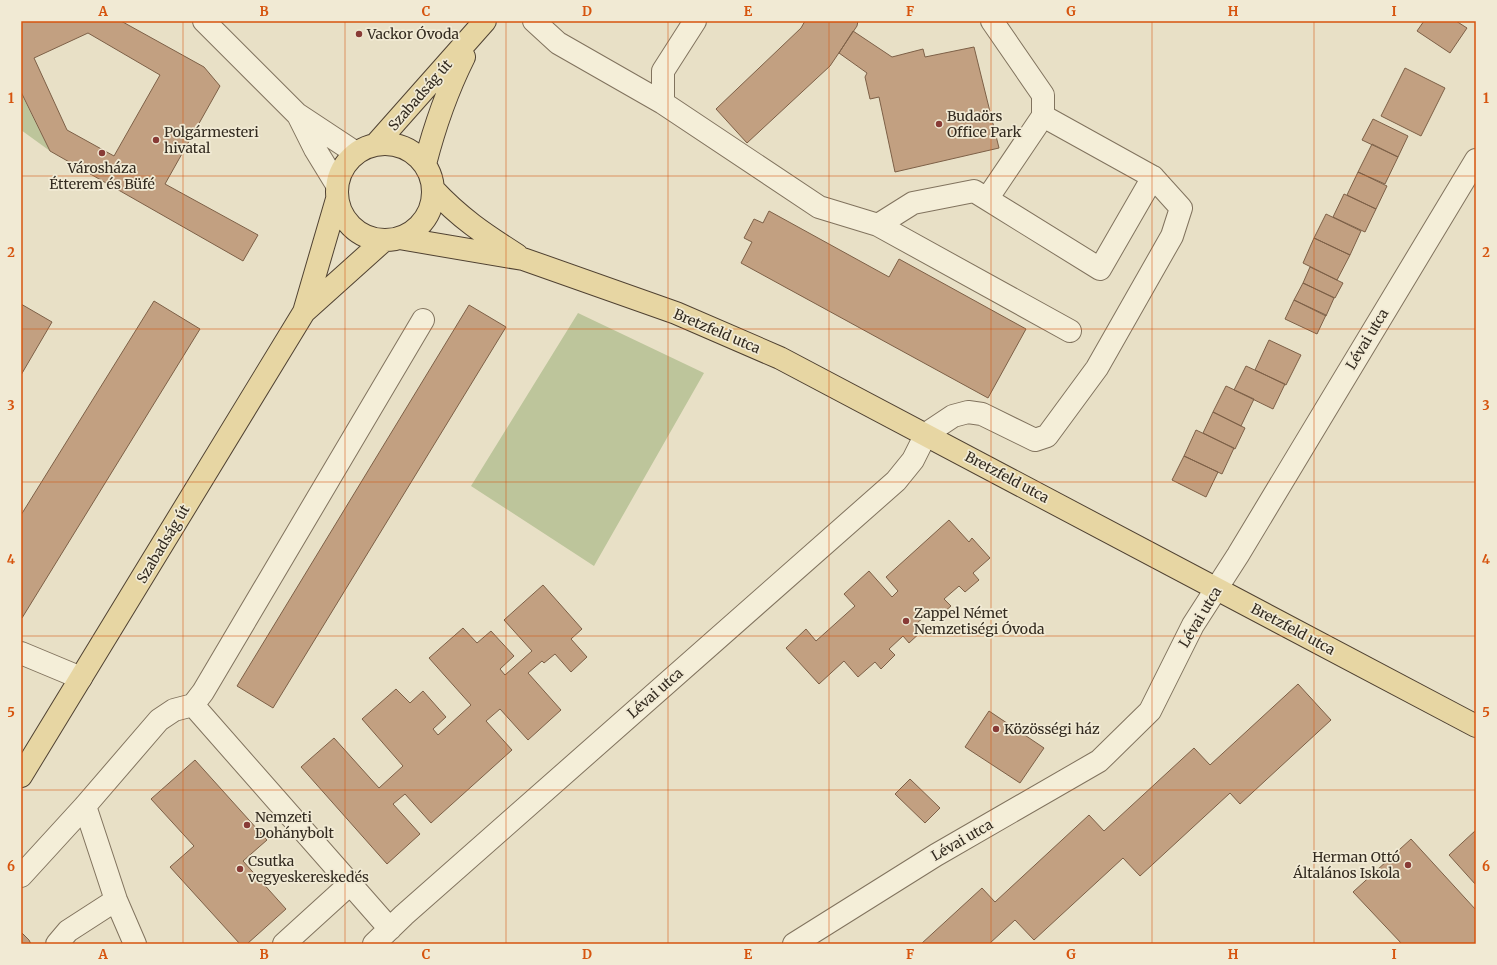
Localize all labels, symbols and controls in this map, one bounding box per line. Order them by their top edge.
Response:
text: A [97,3,108,20]
text: B [259,3,269,20]
text: C [422,3,431,20]
text: D [582,3,592,20]
text: E [744,3,753,20]
text: F [906,3,914,20]
text: G [1066,3,1076,20]
text: H [1228,3,1239,20]
text: I [1391,3,1397,20]
place label: Vackor Óvoda [366,25,460,43]
marker: Vackor Óvoda [354,29,364,39]
street label: Szabadság út [384,55,456,134]
text: 1 [8,90,14,107]
text: 1 [1483,90,1489,107]
place label: Budaörs Office Park [947,107,1021,141]
marker: Budaörs Office Park [934,119,944,129]
place label: Polgármesteri hivatal [164,123,259,157]
marker: Polgármesteri hivatal [151,135,161,145]
marker: Városháza Étterem és Büfé [97,148,107,158]
place label: Városháza Étterem és Büfé [49,159,155,193]
text: 2 [7,244,15,261]
text: 2 [1482,244,1490,261]
street label: Bretzfeld utca [671,305,764,358]
street label: Lévai utca [1342,305,1392,373]
text: 3 [7,397,15,414]
text: 3 [1482,397,1490,414]
street label: Bretzfeld utca [962,447,1053,507]
street label: Szabadság út [133,501,194,587]
text: 4 [7,551,16,568]
text: 4 [1482,551,1491,568]
street label: Lévai utca [1175,583,1225,651]
street label: Bretzfeld utca [1248,599,1339,659]
place label: Zappel Német Nemzetiségi Óvoda [914,604,1045,638]
marker: Zappel Német Nemzetiségi Óvoda [901,616,911,626]
street label: Lévai utca [623,664,687,722]
text: 5 [7,704,15,721]
text: 5 [1482,704,1490,721]
place label: Közösségi ház [1004,720,1100,738]
marker: Közösségi ház [991,724,1001,734]
place label: Nemzeti Dohánybolt [255,808,334,842]
street label: Lévai utca [928,815,996,865]
marker: Nemzeti Dohánybolt [242,820,252,830]
place label: Herman Ottó Általános Iskola [1292,848,1400,882]
place label: Csutka vegyeskereskedés [247,852,369,886]
text: 6 [7,858,15,875]
text: 6 [1482,858,1490,875]
marker: Herman Ottó Általános Iskola [1403,860,1413,870]
marker: Csutka vegyeskereskedés [235,864,245,874]
text: A [97,946,108,963]
text: B [259,946,269,963]
text: C [422,946,431,963]
text: D [582,946,592,963]
text: E [744,946,753,963]
text: F [906,946,914,963]
text: G [1066,946,1076,963]
text: H [1228,946,1239,963]
text: I [1391,946,1397,963]

